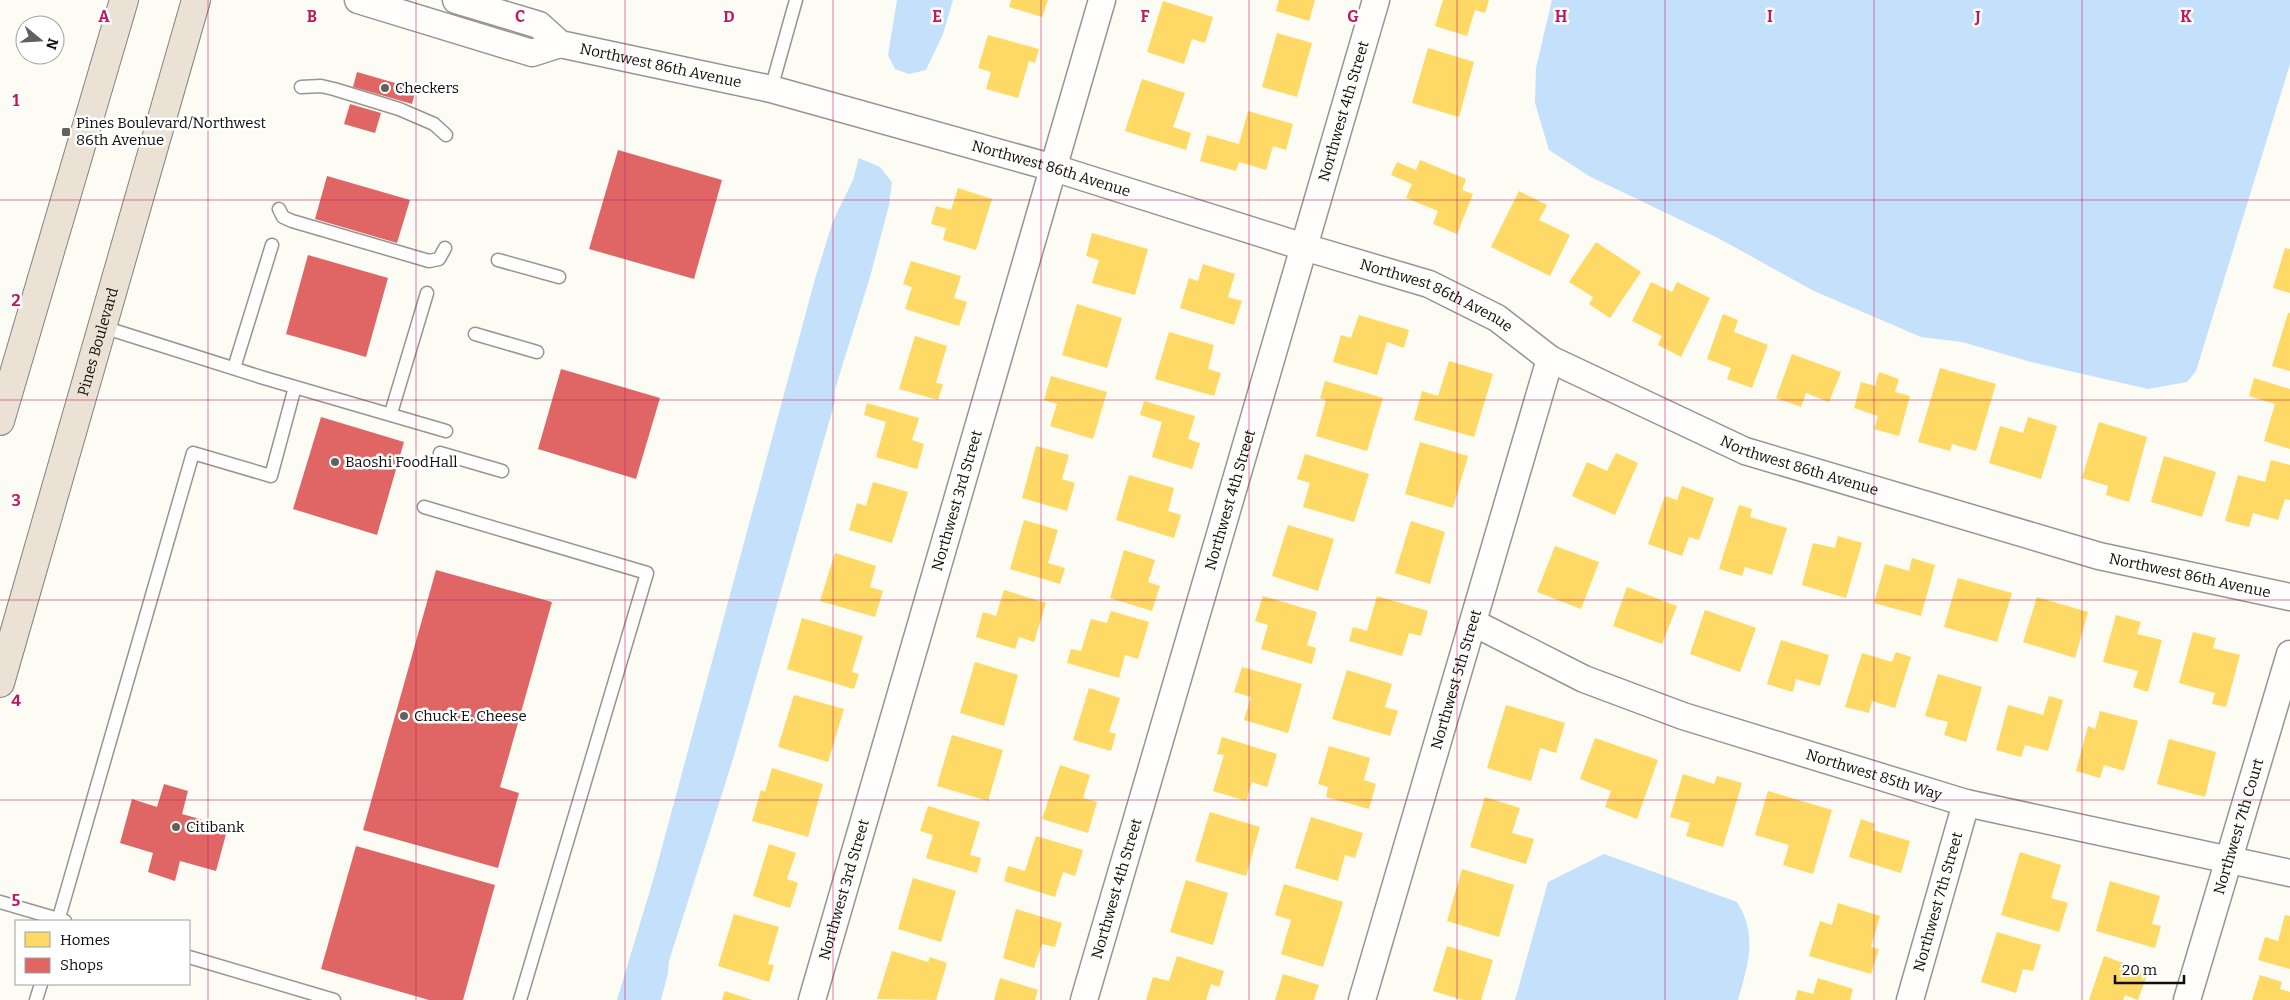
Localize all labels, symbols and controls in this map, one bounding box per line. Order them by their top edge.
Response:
text: A [98,7,110,26]
text: B [307,7,317,26]
text: C [515,7,525,26]
text: D [723,7,735,26]
text: E [932,7,942,26]
text: F [1141,7,1150,26]
text: G [1347,7,1359,26]
text: H [1555,7,1568,26]
text: I [1767,7,1773,26]
text: J [1974,7,1981,26]
text: K [2180,7,2192,26]
north arrow [15,15,65,65]
text: N [42,36,62,52]
street label: Northwest 4th Street [1315,38,1373,183]
street label: Northwest 86th Avenue [578,39,743,91]
place label: Checkers [395,79,459,97]
marker: Checkers [379,82,391,94]
text: 1 [13,91,20,110]
place label: Pines Boulevard/Northwest 86th Avenue [76,114,267,149]
marker: Pines Boulevard/Northwest 86th Avenue [60,126,72,138]
street label: Northwest 86th Avenue [970,136,1133,201]
street label: Northwest 86th Avenue [1358,255,1516,336]
street label: Pines Boulevard [74,285,122,398]
text: 2 [11,291,21,310]
street label: Northwest 4th Street [1201,427,1259,572]
street label: Northwest 3rd Street [928,428,986,573]
street label: Northwest 86th Avenue [1717,432,1881,499]
place label: Baoshi FoodHall [345,453,458,471]
marker: Baoshi FoodHall [329,456,341,468]
text: 3 [11,491,21,510]
street label: Northwest 86th Avenue [2107,549,2272,602]
street label: Northwest 5th Street [1427,607,1485,752]
text: 4 [11,691,21,710]
place label: Chuck E. Cheese [414,707,527,725]
marker: Chuck E. Cheese [398,710,410,722]
street label: Northwest 85th Way [1804,745,1944,804]
street label: Northwest 7th Court [2210,756,2268,897]
street label: Northwest 4th Street [1087,816,1146,961]
street label: Northwest 3rd Street [815,817,873,962]
place label: Citibank [186,818,245,836]
marker: Citibank [170,821,182,833]
street label: Northwest 7th Street [1910,829,1966,974]
text: 5 [12,891,21,910]
legend [15,920,190,985]
text: Homes [60,931,110,949]
scale bar [2115,952,2184,984]
text: Shops [60,956,103,974]
text: 20 m [2122,961,2158,979]

